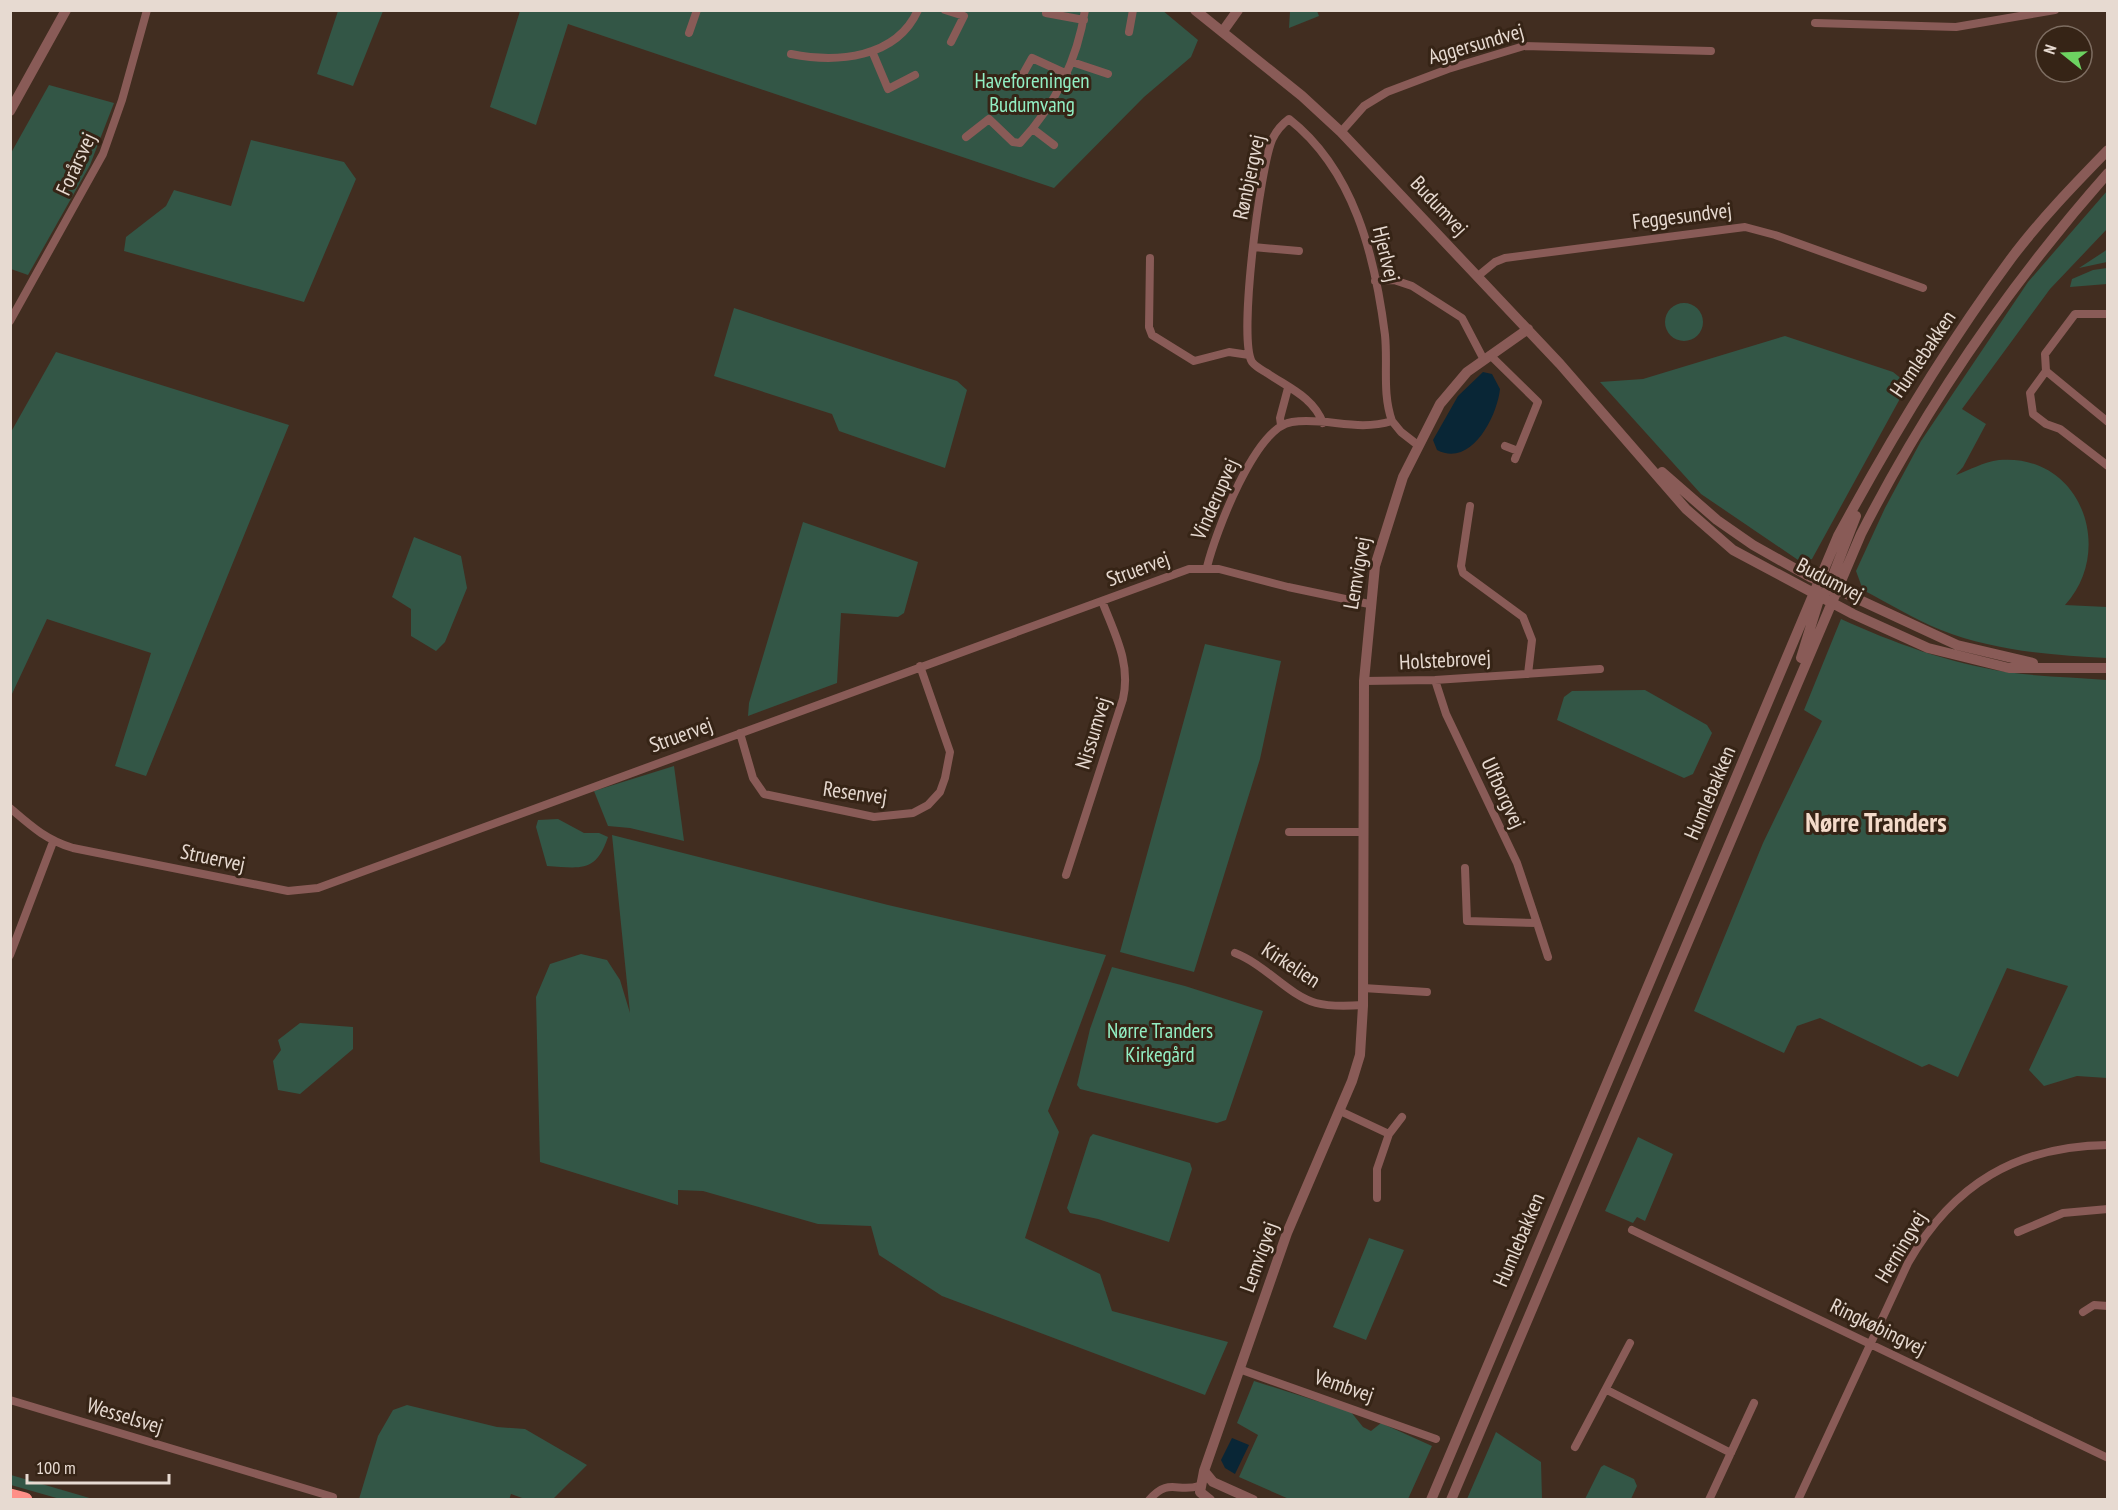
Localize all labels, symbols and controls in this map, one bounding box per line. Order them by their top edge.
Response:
street label: Aggersundvej [1425,17,1527,70]
north arrow [2034,24,2094,84]
text: N [2039,42,2061,57]
park label: Haveforeningen Budumvang [974,67,1090,118]
street label: Forårsvej [49,128,102,199]
street label: Rønbjergvej [1226,132,1271,222]
street label: Budumvej [1405,170,1474,241]
street label: Feggesundvej [1631,196,1733,235]
street label: Hjerlvej [1367,223,1406,285]
street label: Humlebakken [1884,305,1961,402]
street label: Vinderupvej [1184,454,1244,545]
street label: Lemvigvej [1337,535,1376,611]
street label: Struervej [1102,545,1173,592]
street label: Budumvej [1792,551,1869,608]
street label: Holstebrovej [1398,644,1491,675]
street label: Nissumvej [1069,693,1116,772]
street label: Struervej [645,711,716,758]
street label: Humlebakken [1678,742,1741,844]
street label: Ulfborgvej [1475,753,1532,833]
street label: Resenvej [821,775,889,810]
district label: Nørre Tranders [1805,805,1947,839]
street label: Struervej [178,838,248,878]
street label: Kirkelien [1257,936,1326,994]
park label: Nørre Tranders Kirkegård [1107,1017,1213,1068]
street label: Humlebakken [1487,1189,1550,1291]
street label: Herningvej [1869,1206,1933,1288]
street label: Lemvigvej [1233,1218,1284,1296]
street label: Ringkøbingvej [1826,1292,1931,1361]
street label: Vembvej [1310,1362,1378,1408]
street label: Wesselsvej [84,1391,167,1440]
scale bar [27,1447,170,1485]
text: 100 m [36,1456,76,1479]

